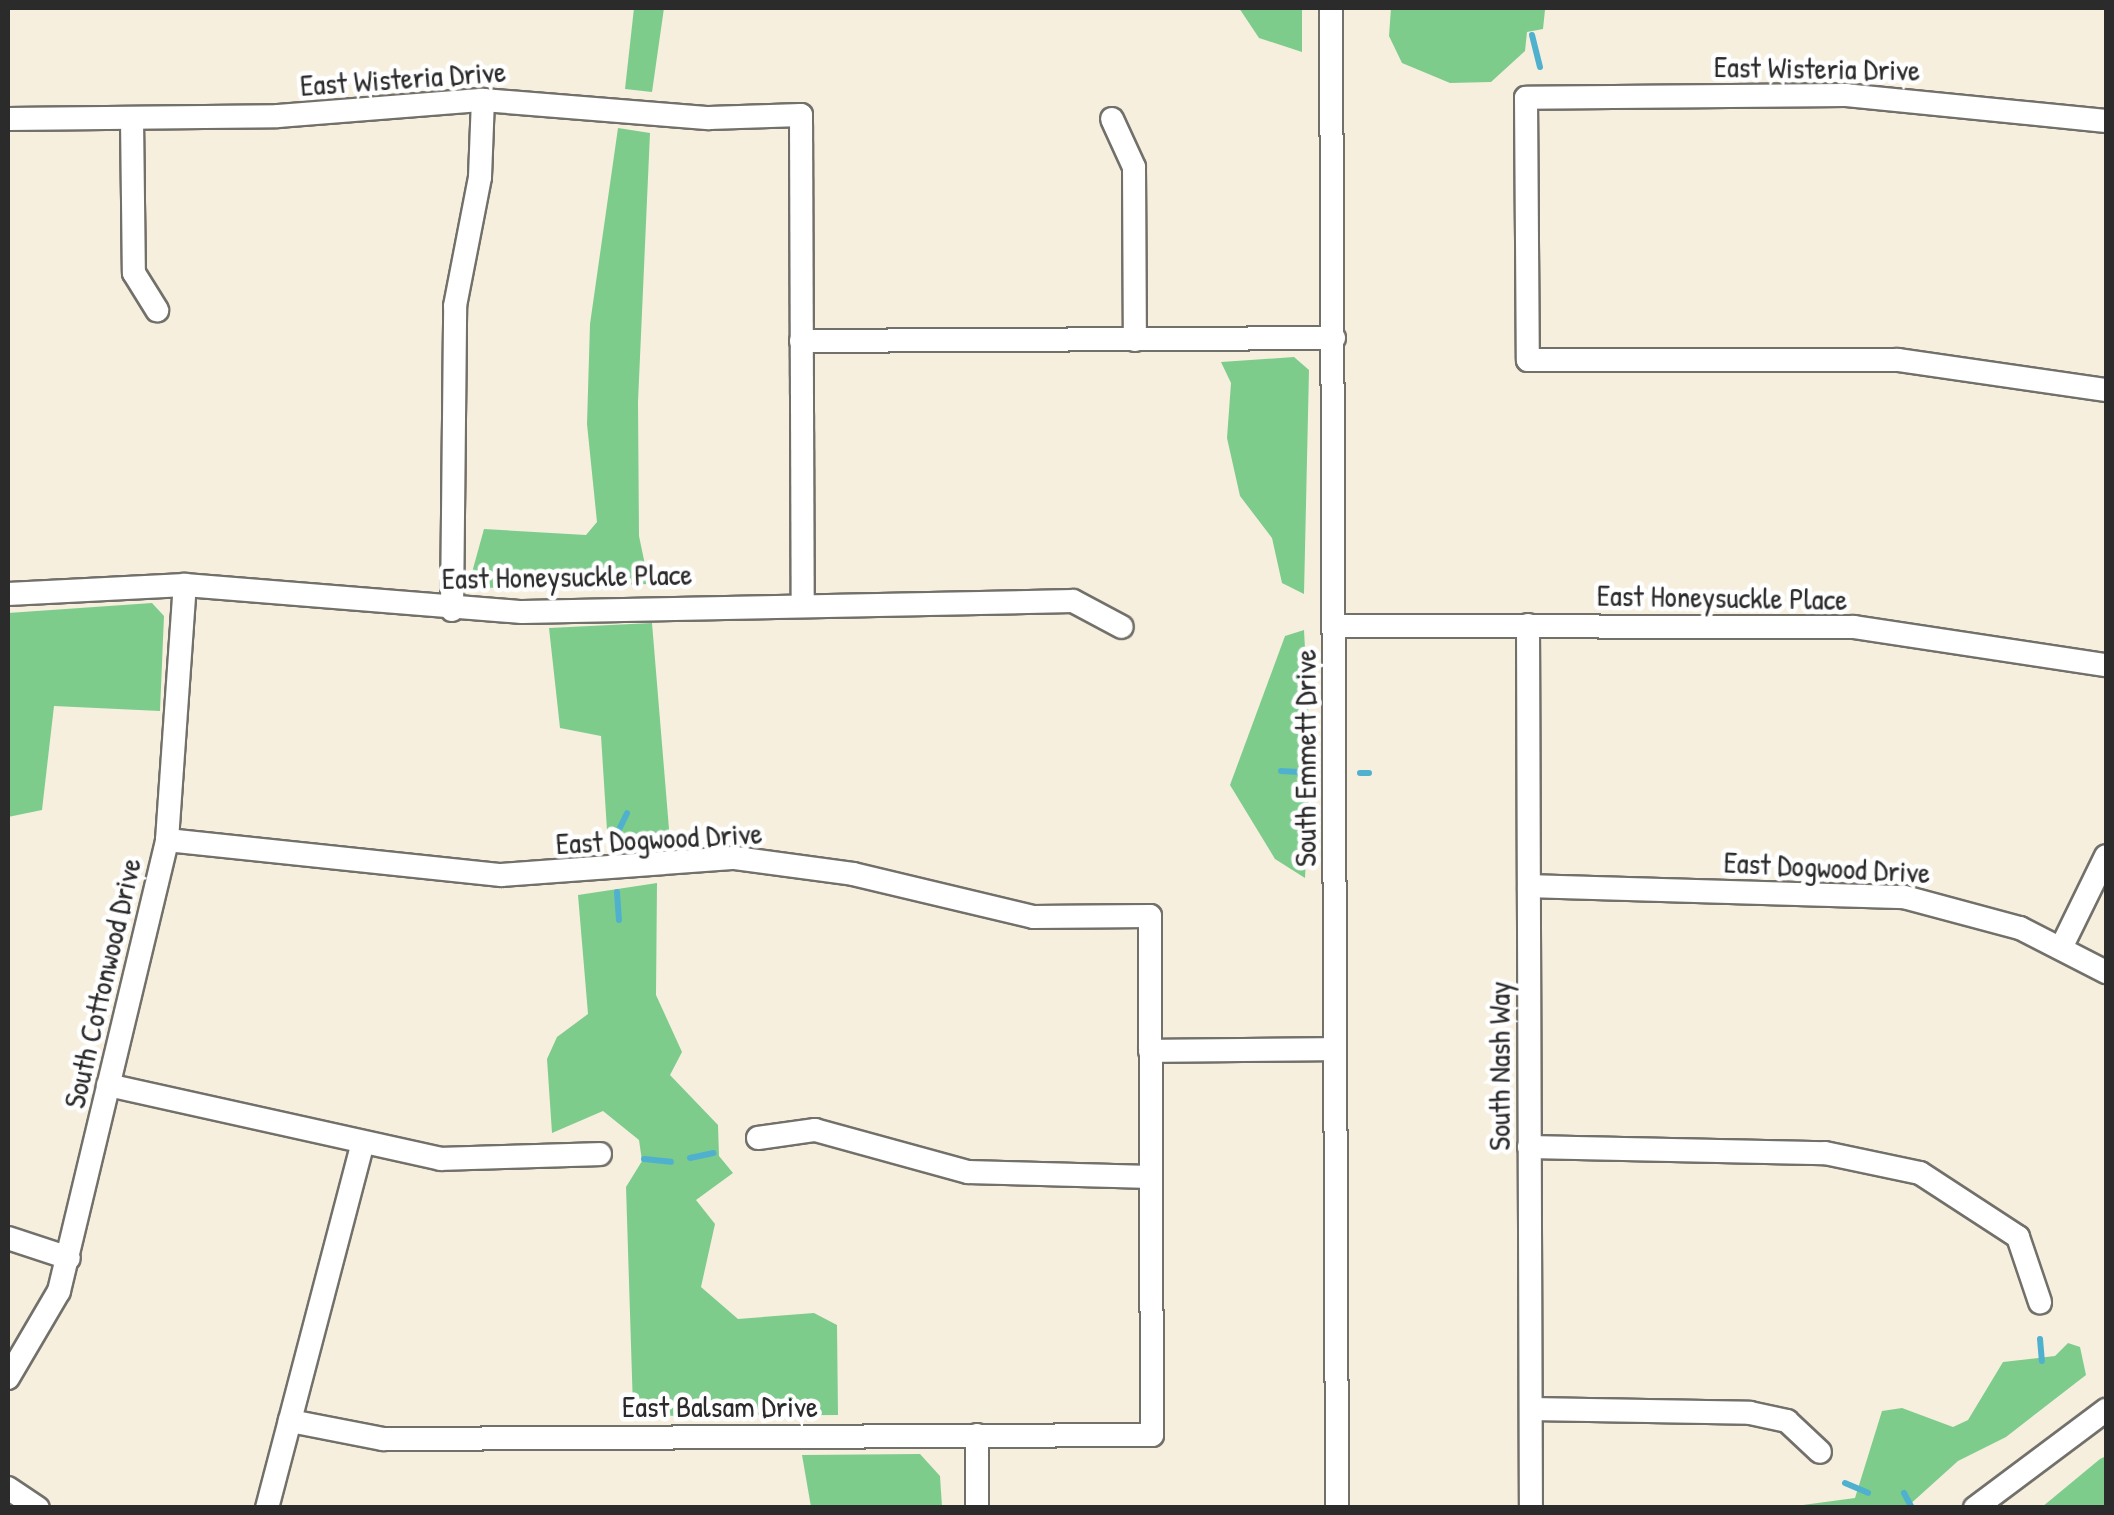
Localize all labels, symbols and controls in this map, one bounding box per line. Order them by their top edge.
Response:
street label: East Wisteria Drive [1714,48,1920,88]
street label: East Wisteria Drive [299,53,507,103]
street label: East Honeysuckle Place [442,556,692,596]
street label: East Honeysuckle Place [1597,577,1847,617]
street label: South Emmett Drive [1287,649,1323,867]
street label: East Dogwood Drive [555,815,763,861]
street label: East Dogwood Drive [1723,844,1931,890]
street label: South Cottonwood Drive [56,854,148,1112]
street label: South Nash Way [1481,981,1517,1151]
street label: East Balsam Drive [622,1388,818,1424]

